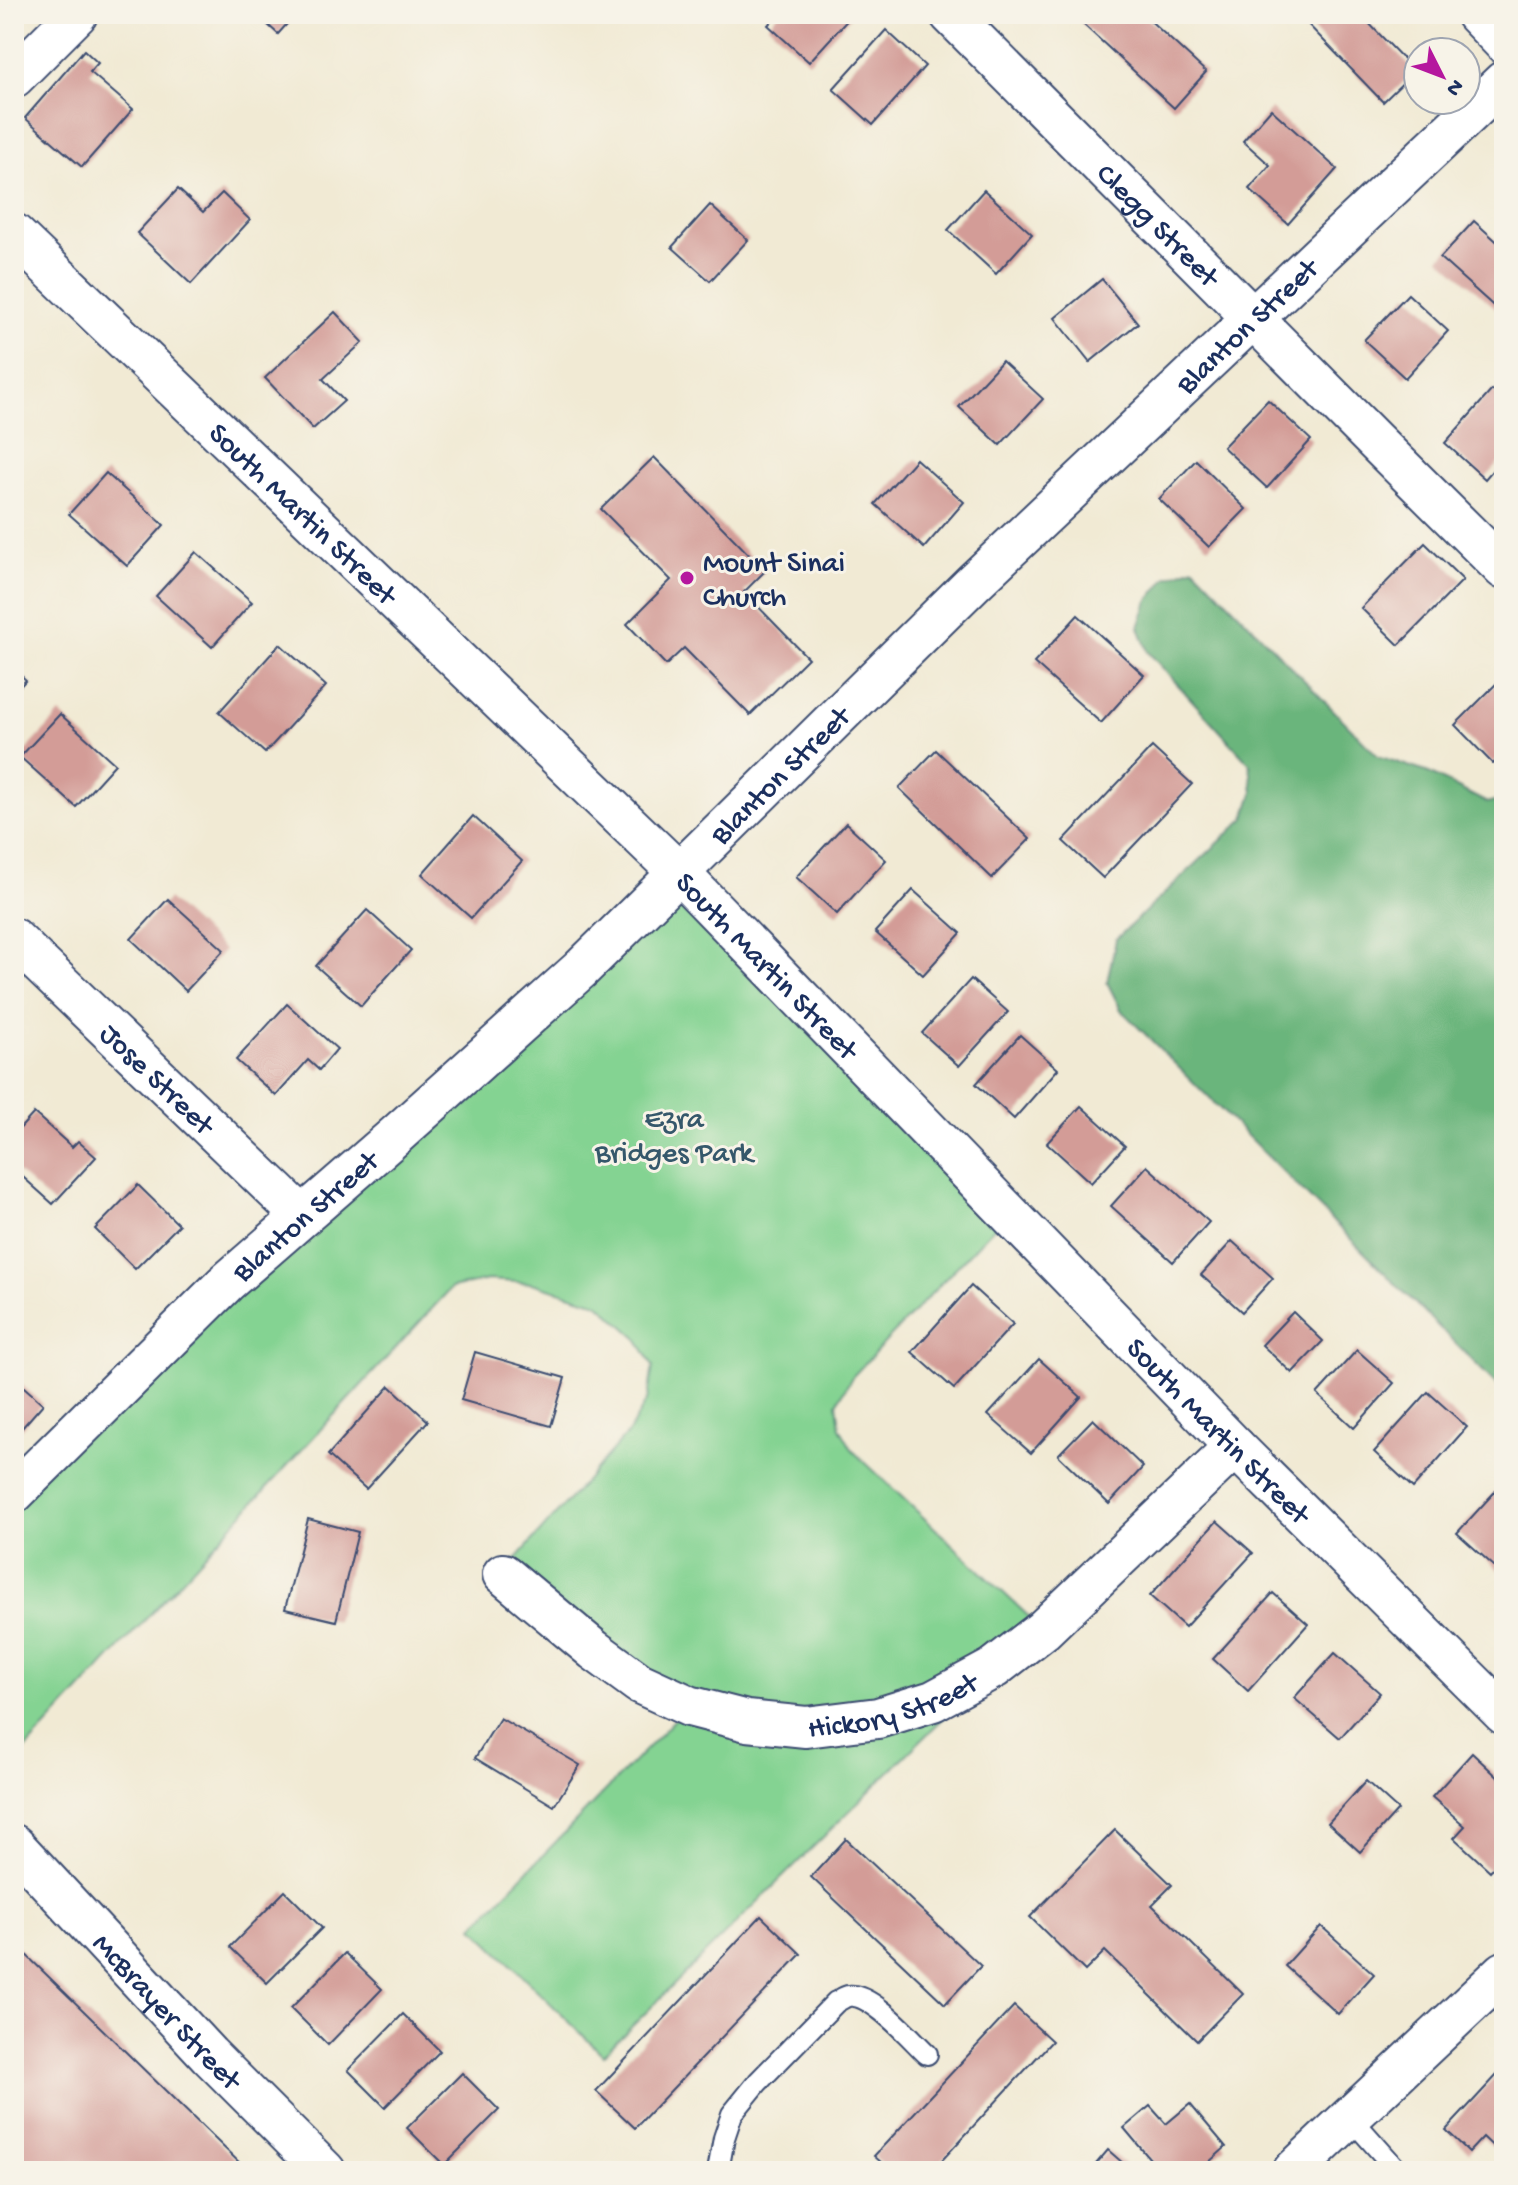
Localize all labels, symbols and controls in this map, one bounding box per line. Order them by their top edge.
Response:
north arrow [1402,36,1482,116]
text: N [1439,73,1468,101]
street label: Clegg Street [1087,158,1226,298]
street label: Blanton Street [1170,251,1329,404]
street label: South Martin Street [199,417,404,616]
place label: Mount Sinai Church [703,548,845,617]
marker: Mount Sinai Church [678,569,696,587]
street label: Blanton Street [704,699,861,854]
street label: South Martin Street [666,867,865,1071]
street label: Jose Street [91,1018,221,1146]
park label: Ezra Bridges Park [594,1104,756,1173]
street label: Blanton Street [226,1144,389,1292]
street label: South Martin Street [1117,1332,1317,1535]
street label: Hickory Street [806,1666,987,1749]
street label: McBrayer Street [83,1928,249,2101]

